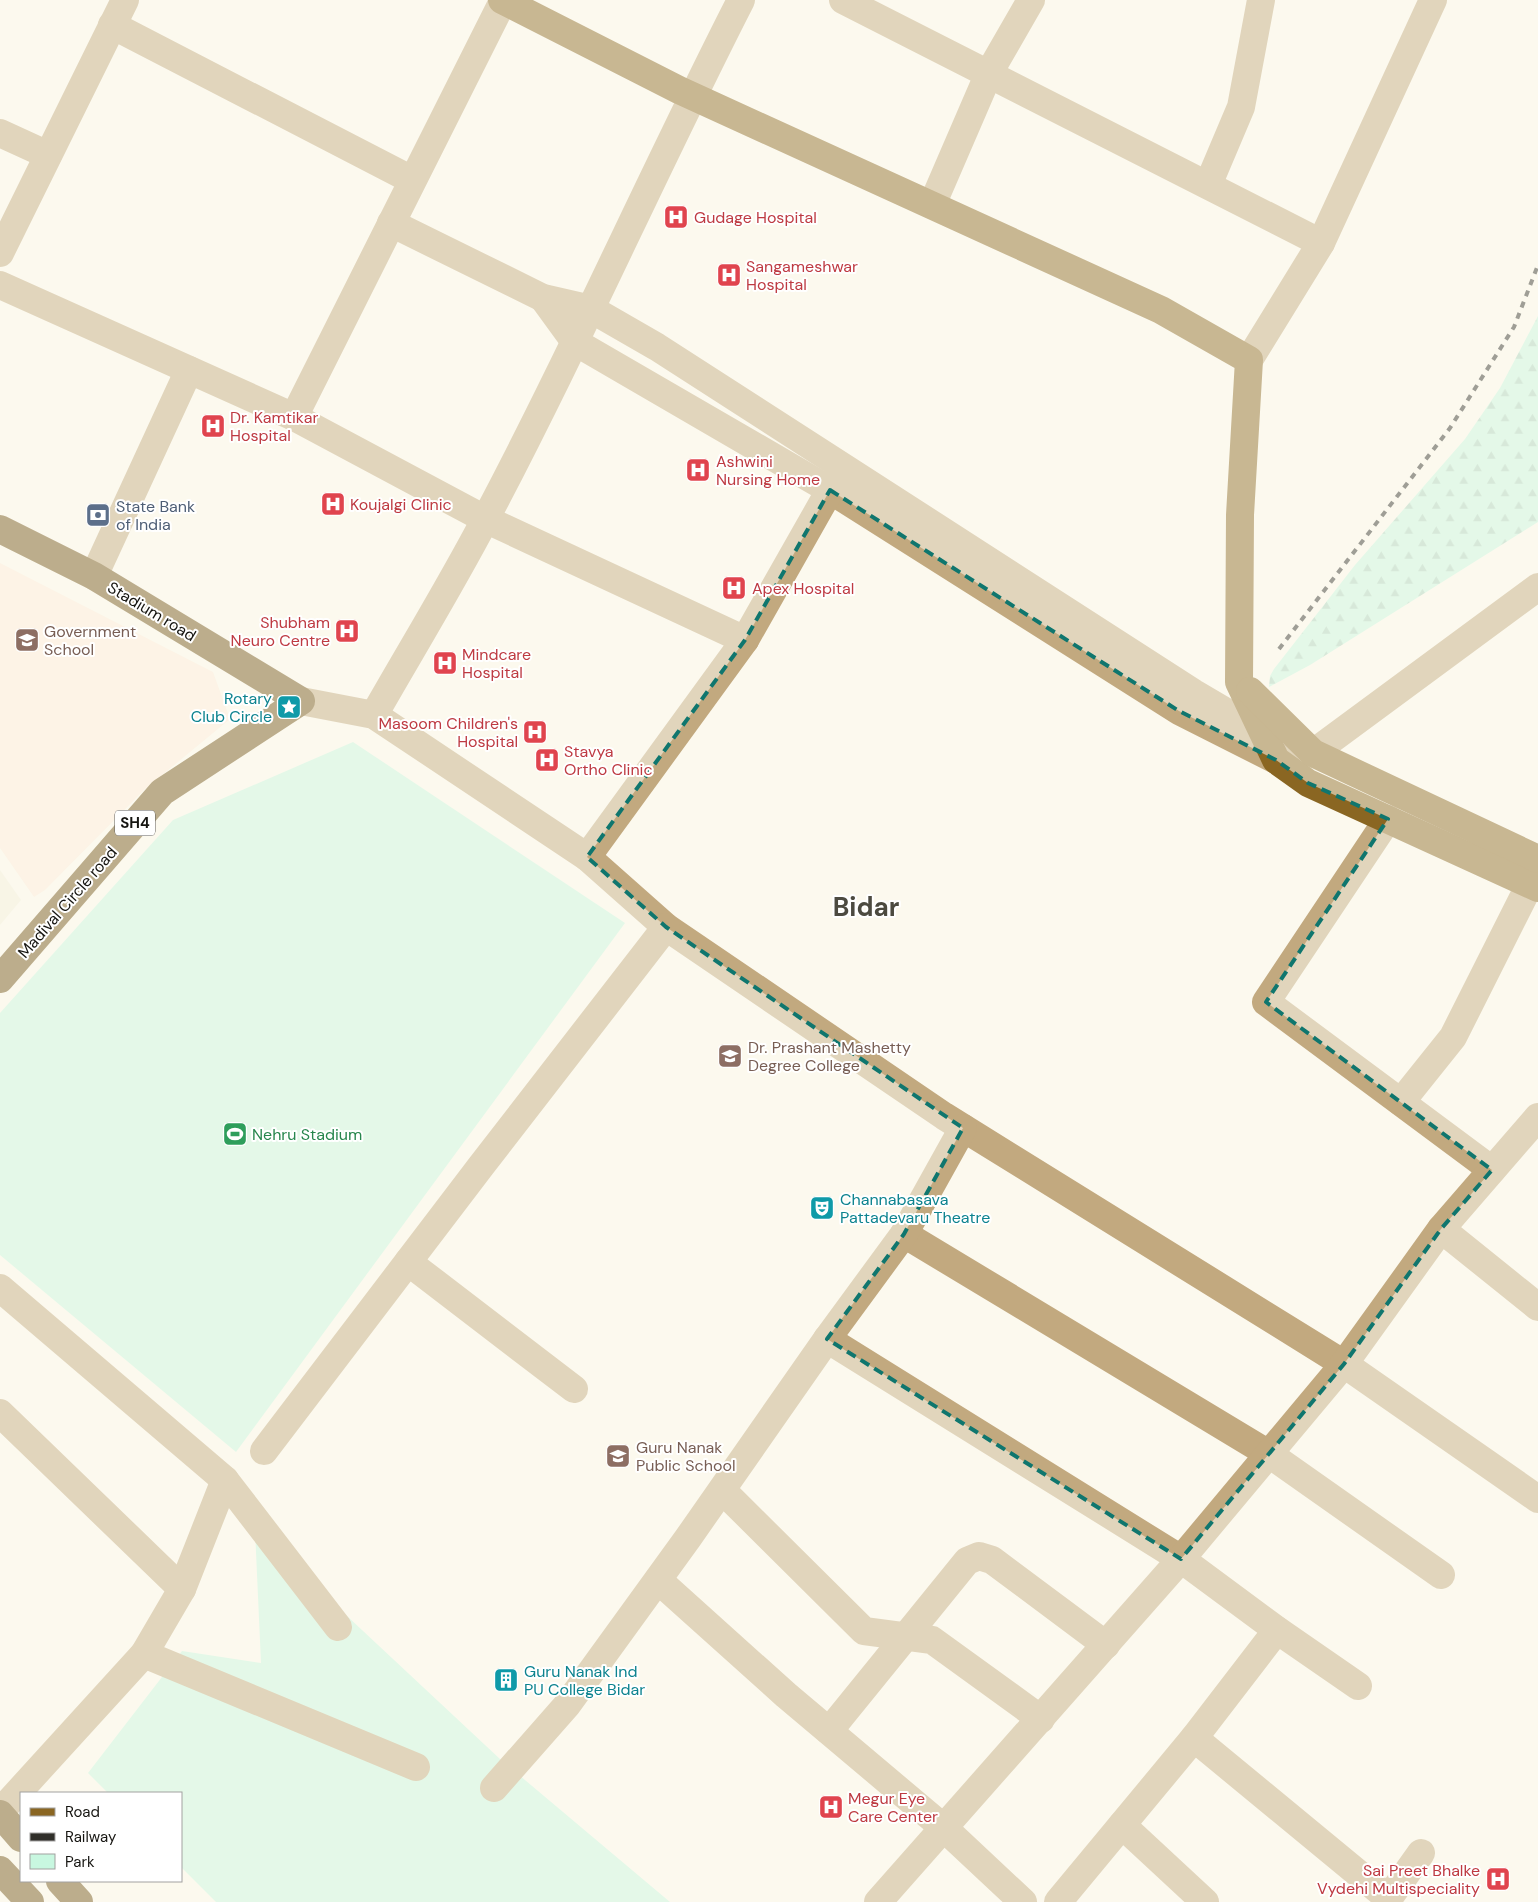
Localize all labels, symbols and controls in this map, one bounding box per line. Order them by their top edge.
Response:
hospital icon: Gudage Hospital [663,204,689,230]
place label: Gudage Hospital [694,207,817,228]
place label: Sangameshwar Hospital [746,256,858,295]
hospital icon: Sangameshwar Hospital [716,262,742,288]
place label: Dr. Kamtikar Hospital [230,407,318,446]
hospital icon: Dr. Kamtikar Hospital [200,413,226,439]
place label: Ashwini Nursing Home [716,451,820,490]
hospital icon: Ashwini Nursing Home [685,457,711,483]
hospital icon: Koujalgi Clinic [320,491,346,517]
place label: Koujalgi Clinic [350,494,452,515]
place label: State Bank of India [116,496,195,535]
bank icon: State Bank of India [85,502,111,528]
hospital icon: Apex Hospital [721,575,747,601]
street label: Stadium road [104,577,200,646]
place label: Apex Hospital [752,578,854,599]
place label: Shubham Neuro Centre [231,612,330,651]
hospital icon: Shubham Neuro Centre [334,618,360,644]
place label: Government School [44,621,136,660]
school or university icon: Government School [14,627,40,653]
place label: Mindcare Hospital [462,644,531,683]
hospital icon: Mindcare Hospital [432,650,458,676]
place label: Rotary Club Circle [191,688,272,727]
place icon: Rotary Club Circle [276,694,302,720]
place label: Masoom Children's Hospital [379,713,518,752]
hospital icon: Masoom Children's Hospital [522,719,548,745]
place label: Stavya Ortho Clinic [564,741,653,780]
hospital icon: Stavya Ortho Clinic [534,747,560,773]
road number: SH4 [115,810,155,836]
street label: Madival Circle road [13,842,122,963]
district label: Bidar [833,890,900,924]
place label: Dr. Prashant Mashetty Degree College [748,1037,911,1076]
school or university icon: Dr. Prashant Mashetty Degree College [717,1043,743,1069]
sports icon: Nehru Stadium [222,1121,248,1147]
place label: Nehru Stadium [252,1124,362,1145]
place label: Channabasava Pattadevaru Theatre [840,1189,990,1228]
theatre icon: Channabasava Pattadevaru Theatre [809,1195,835,1221]
place label: Guru Nanak Public School [636,1437,735,1476]
school or university icon: Guru Nanak Public School [605,1443,631,1469]
place label: Guru Nanak Ind PU College Bidar [524,1661,645,1700]
building icon: Guru Nanak Ind PU College Bidar [493,1667,519,1693]
place label: Megur Eye Care Center [848,1788,938,1827]
legend [20,1792,182,1882]
hospital icon: Megur Eye Care Center [818,1794,844,1820]
text: Road [65,1802,100,1822]
text: Railway [65,1827,117,1847]
text: Park [65,1852,95,1872]
place label: Sai Preet Bhalke Vydehi Multispeciality [1317,1860,1480,1899]
hospital icon: Sai Preet Bhalke Vydehi Multispeciality [1485,1866,1511,1892]

